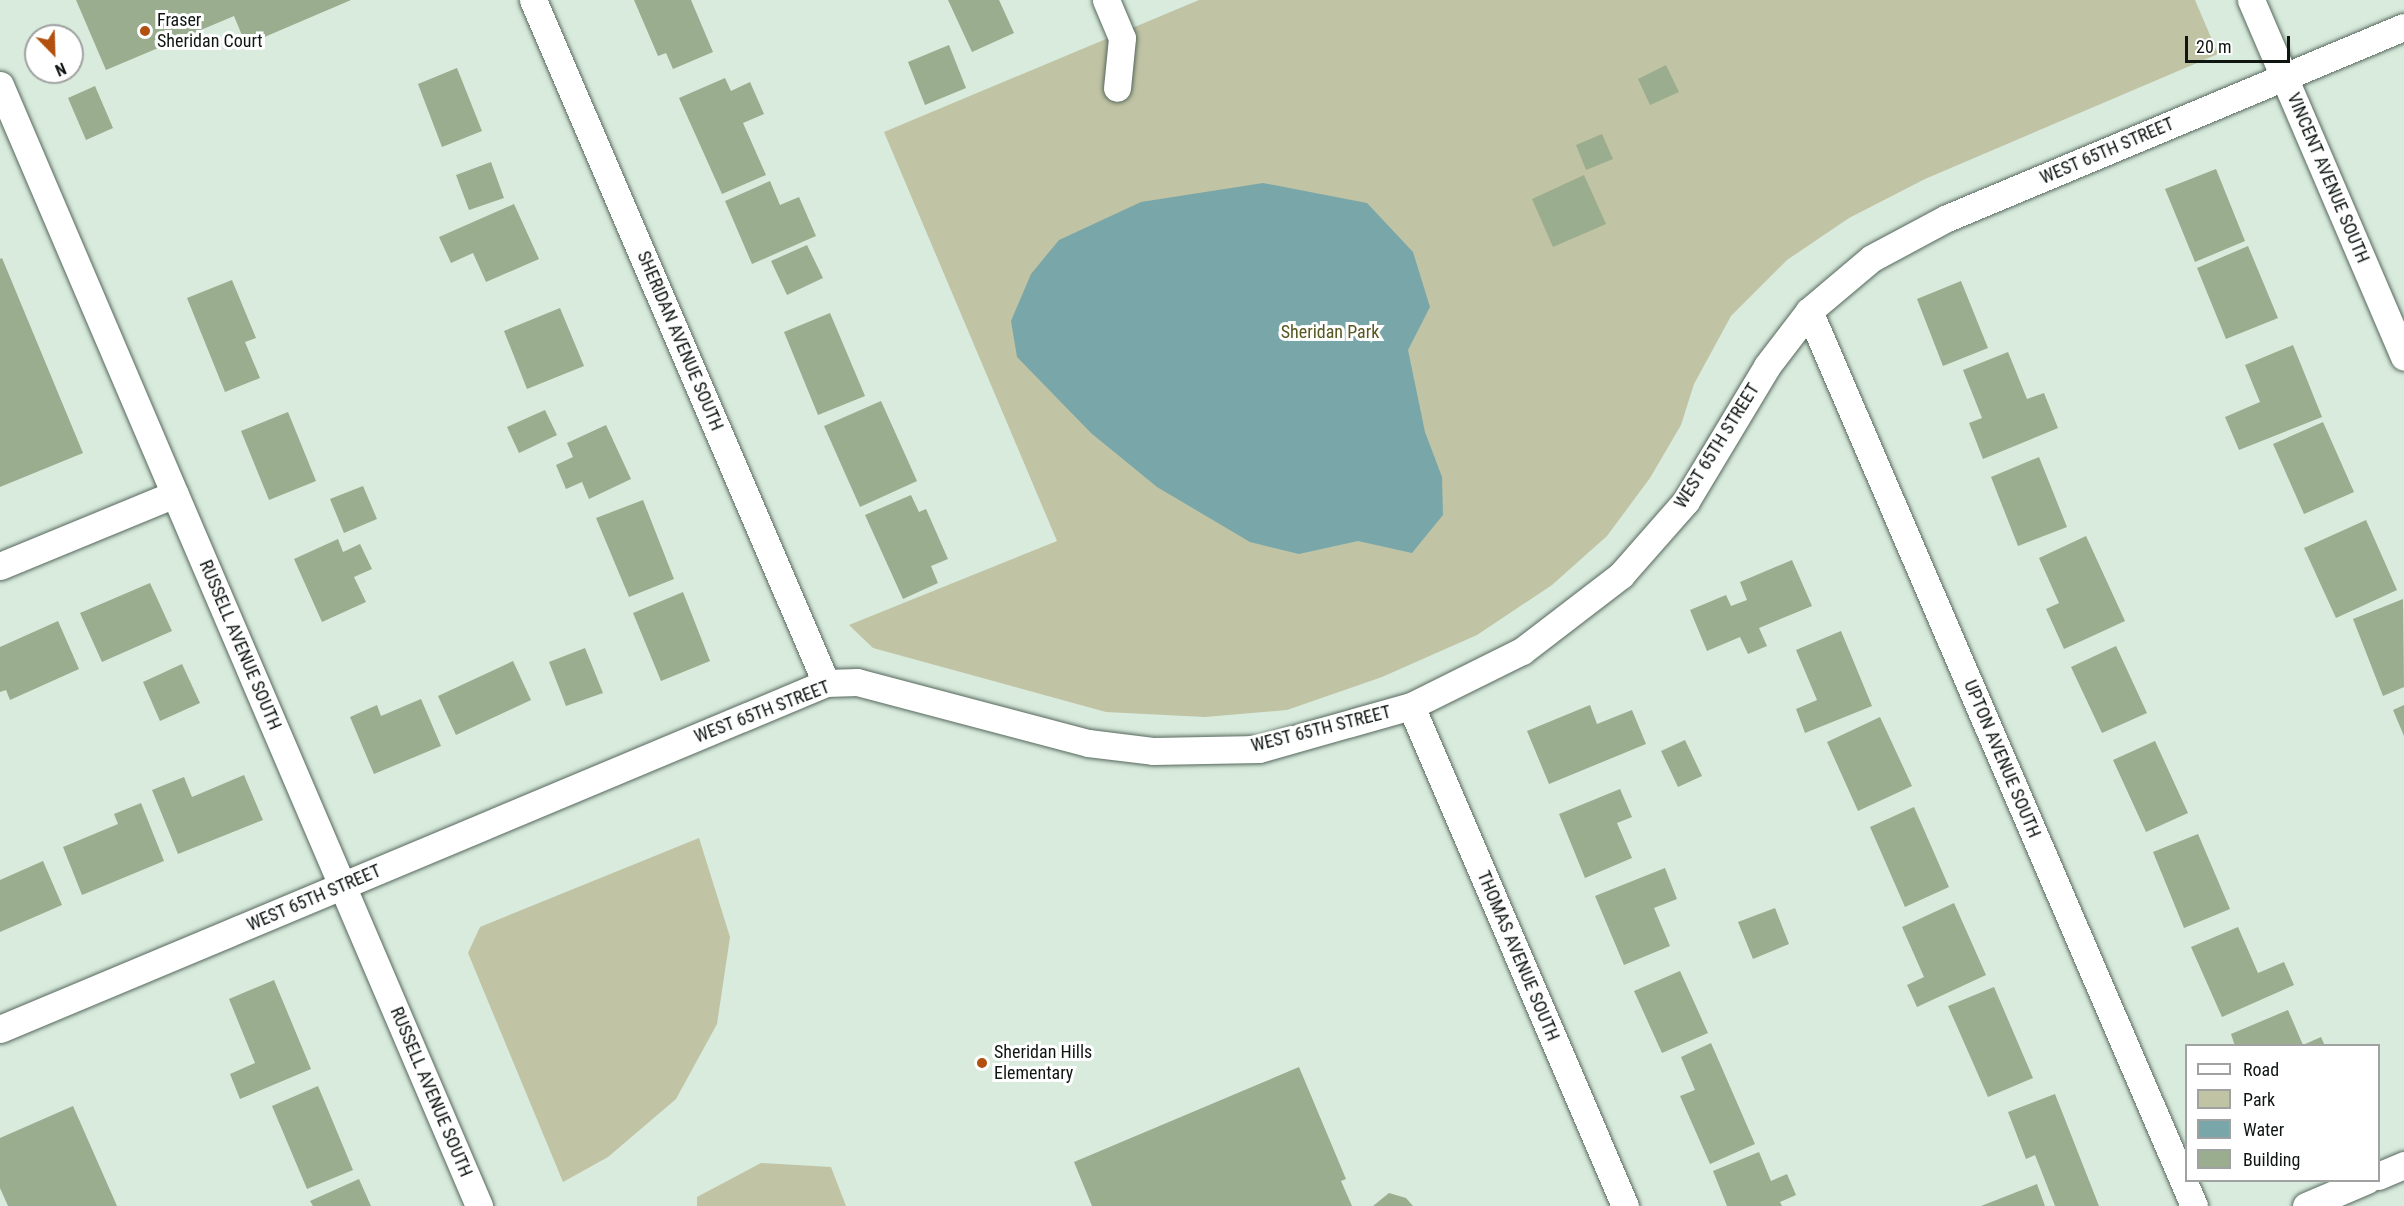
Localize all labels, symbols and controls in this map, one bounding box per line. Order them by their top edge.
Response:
place label: Fraser Sheridan Court [157,10,263,52]
north arrow [24,24,84,84]
marker: Fraser Sheridan Court [138,24,152,38]
scale bar [2188,24,2293,62]
text: 20 m [2196,36,2231,57]
text: N [52,59,69,80]
street label: VINCENT AVENUE SOUTH [2282,90,2374,266]
street label: WEST 65TH STREET [2037,113,2177,189]
street label: SHERIDAN AVENUE SOUTH [632,248,728,434]
park label: Sheridan Park [1281,321,1379,343]
street label: WEST 65TH STREET [1670,379,1764,513]
street label: RUSSELL AVENUE SOUTH [194,557,286,733]
street label: WEST 65TH STREET [691,676,833,748]
street label: UPTON AVENUE SOUTH [1959,677,2045,841]
street label: WEST 65TH STREET [1249,701,1393,757]
street label: WEST 65TH STREET [244,860,384,936]
street label: THOMAS AVENUE SOUTH [1472,868,1564,1044]
street label: RUSSELL AVENUE SOUTH [385,1004,477,1180]
place label: Sheridan Hills Elementary [994,1042,1092,1084]
legend [2185,1044,2380,1182]
marker: Sheridan Hills Elementary [975,1056,989,1070]
text: Road [2243,1059,2279,1080]
text: Park [2243,1089,2275,1110]
text: Water [2243,1119,2284,1140]
text: Building [2243,1149,2300,1170]

